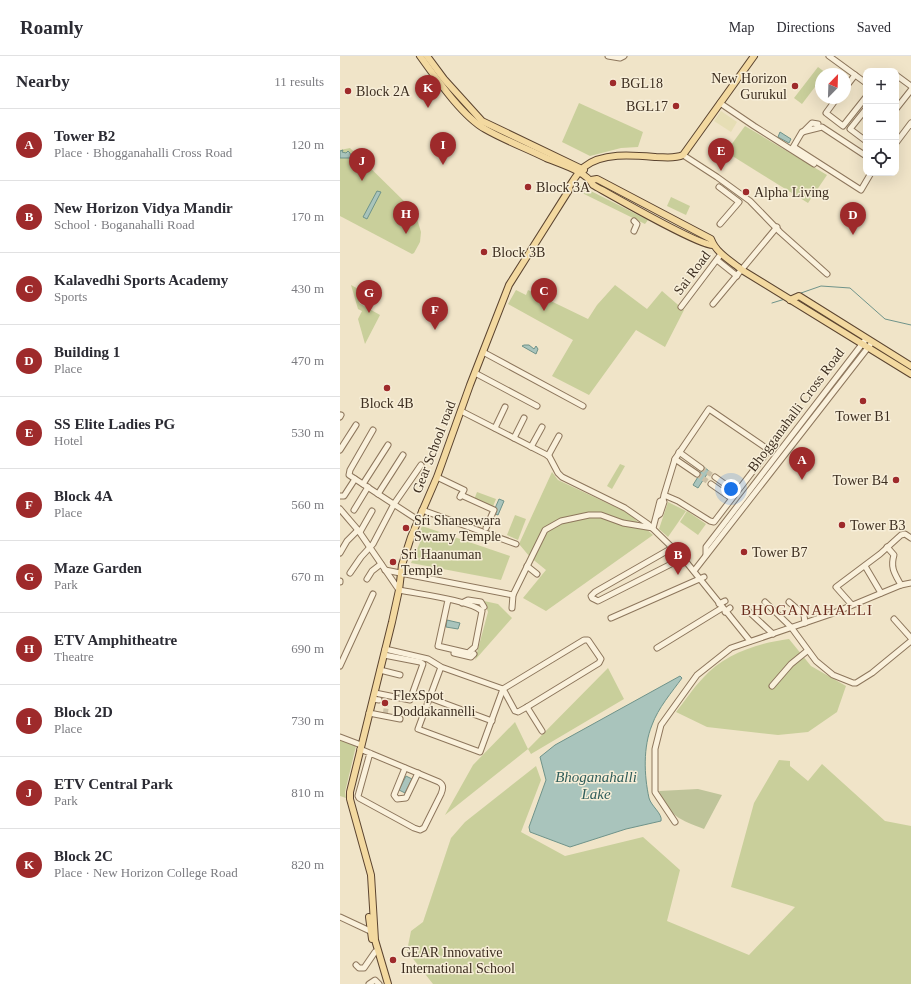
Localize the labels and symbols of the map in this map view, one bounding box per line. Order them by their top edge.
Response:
north arrow [815,68,851,104]
place label: New Horizon Gurukul [711,71,787,102]
pin: K [415,75,441,108]
place label: BGL18 [621,76,663,91]
marker: BGL18 [608,78,618,88]
marker: New Horizon Gurukul [790,81,800,91]
place label: Block 2A [356,84,411,99]
marker: Block 2A [343,86,353,96]
place label: BGL17 [626,99,668,114]
marker: BGL17 [671,101,681,111]
pin: I [430,132,456,165]
pin: E [708,138,734,171]
pin: J [349,148,375,181]
place label: Block 3A [536,180,591,195]
marker: Block 3A [523,182,533,192]
place label: Alpha Living [754,185,829,200]
marker: Alpha Living [741,187,751,197]
pin: H [393,201,419,234]
pin: D [840,202,866,235]
place label: Block 3B [492,245,545,260]
marker: Block 3B [479,247,489,257]
street label: Sai Road [671,248,713,298]
pin: C [531,278,557,311]
pin: G [356,280,382,313]
pin: F [422,297,448,330]
street label: Bhogganahalli Cross Road [745,346,847,474]
marker: Block 4B [382,383,392,393]
place label: Block 4B [360,396,414,411]
marker: Tower B1 [858,396,868,406]
street label: Gear School road [409,399,459,495]
place label: Tower B1 [835,409,891,424]
pin: A [789,447,815,480]
place label: Tower B4 [833,473,888,488]
marker: Tower B4 [891,475,901,485]
your location [721,479,741,499]
place label: Sri Shaneswara Swamy Temple [414,513,501,544]
place label: Tower B3 [850,518,905,533]
marker: Tower B3 [837,520,847,530]
marker: Sri Shaneswara Swamy Temple [401,523,411,533]
pin: B [665,542,691,575]
place label: Tower B7 [752,545,807,560]
place label: Sri Haanuman Temple [401,547,481,578]
marker: Tower B7 [739,547,749,557]
marker: Sri Haanuman Temple [388,557,398,567]
district label: BHOGANAHALLI [741,602,873,618]
place label: FlexSpot Doddakannelli [393,688,476,719]
marker: FlexSpot Doddakannelli [380,698,390,708]
water label: Bhoganahalli Lake [555,769,637,802]
place label: GEAR Innovative International School [401,945,515,976]
marker: GEAR Innovative International School [388,955,398,965]

